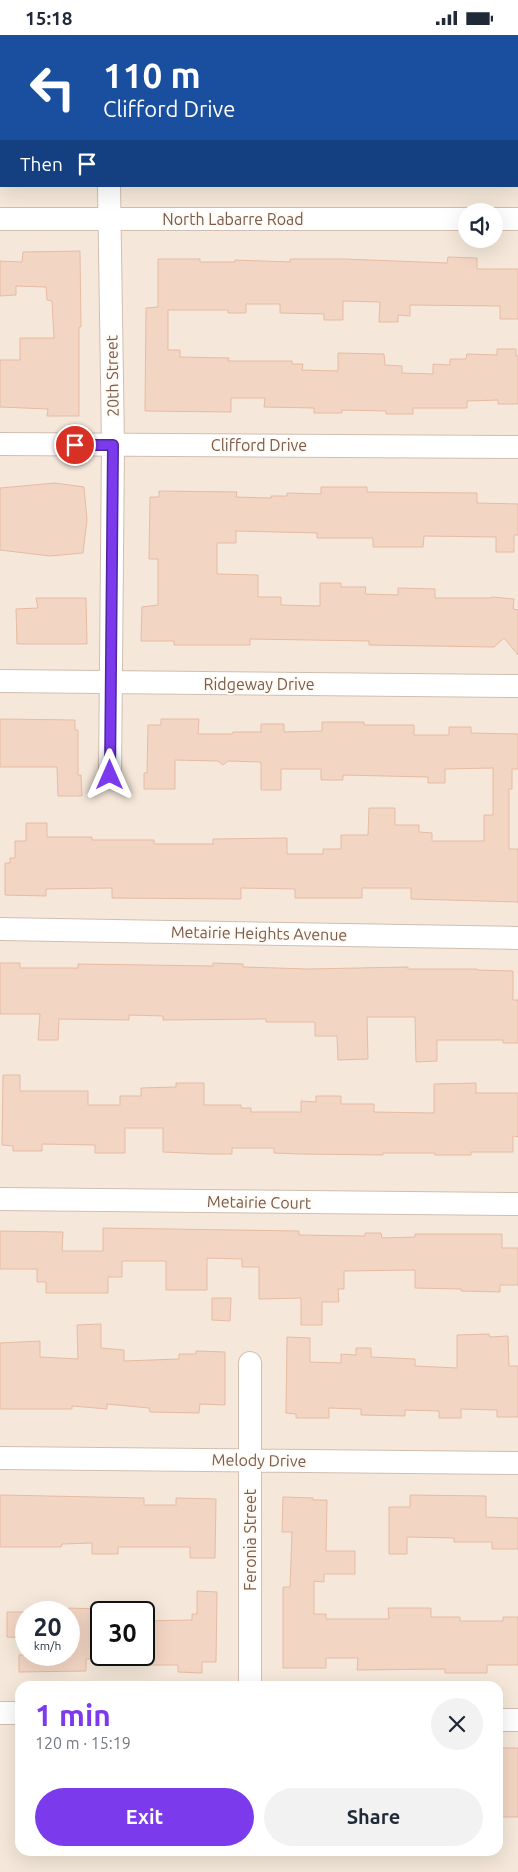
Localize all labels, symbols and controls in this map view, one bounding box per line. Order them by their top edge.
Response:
text: 15:18 [25,7,73,29]
icon: left [20,55,85,120]
text: 110 m [103,55,201,95]
text: Clifford Drive [103,96,235,121]
icon: arrive [73,150,101,178]
text: Then [20,153,63,175]
map controls [458,203,503,248]
button: sound [458,203,503,248]
street label: North Labarre Road [162,210,304,228]
street label: 20th Street [102,334,122,417]
pin [54,424,96,466]
icon: arrive [61,431,89,459]
street label: Clifford Drive [211,436,307,454]
street label: Ridgeway Drive [203,675,315,693]
position arrow [83,748,135,800]
street label: Metairie Heights Avenue [171,922,347,944]
street label: Metairie Court [207,1192,312,1212]
street label: Melody Drive [211,1450,307,1470]
street label: Feronia Street [241,1488,259,1591]
speed limit sign: 30 [90,1601,155,1666]
text: 20 [33,1613,62,1641]
text: km/h [34,1639,61,1652]
text: 1 min [35,1698,111,1732]
button: close [431,1698,483,1750]
text: 120 m · 15:19 [35,1734,131,1752]
button: Exit [35,1788,254,1846]
button: Share [264,1788,483,1846]

